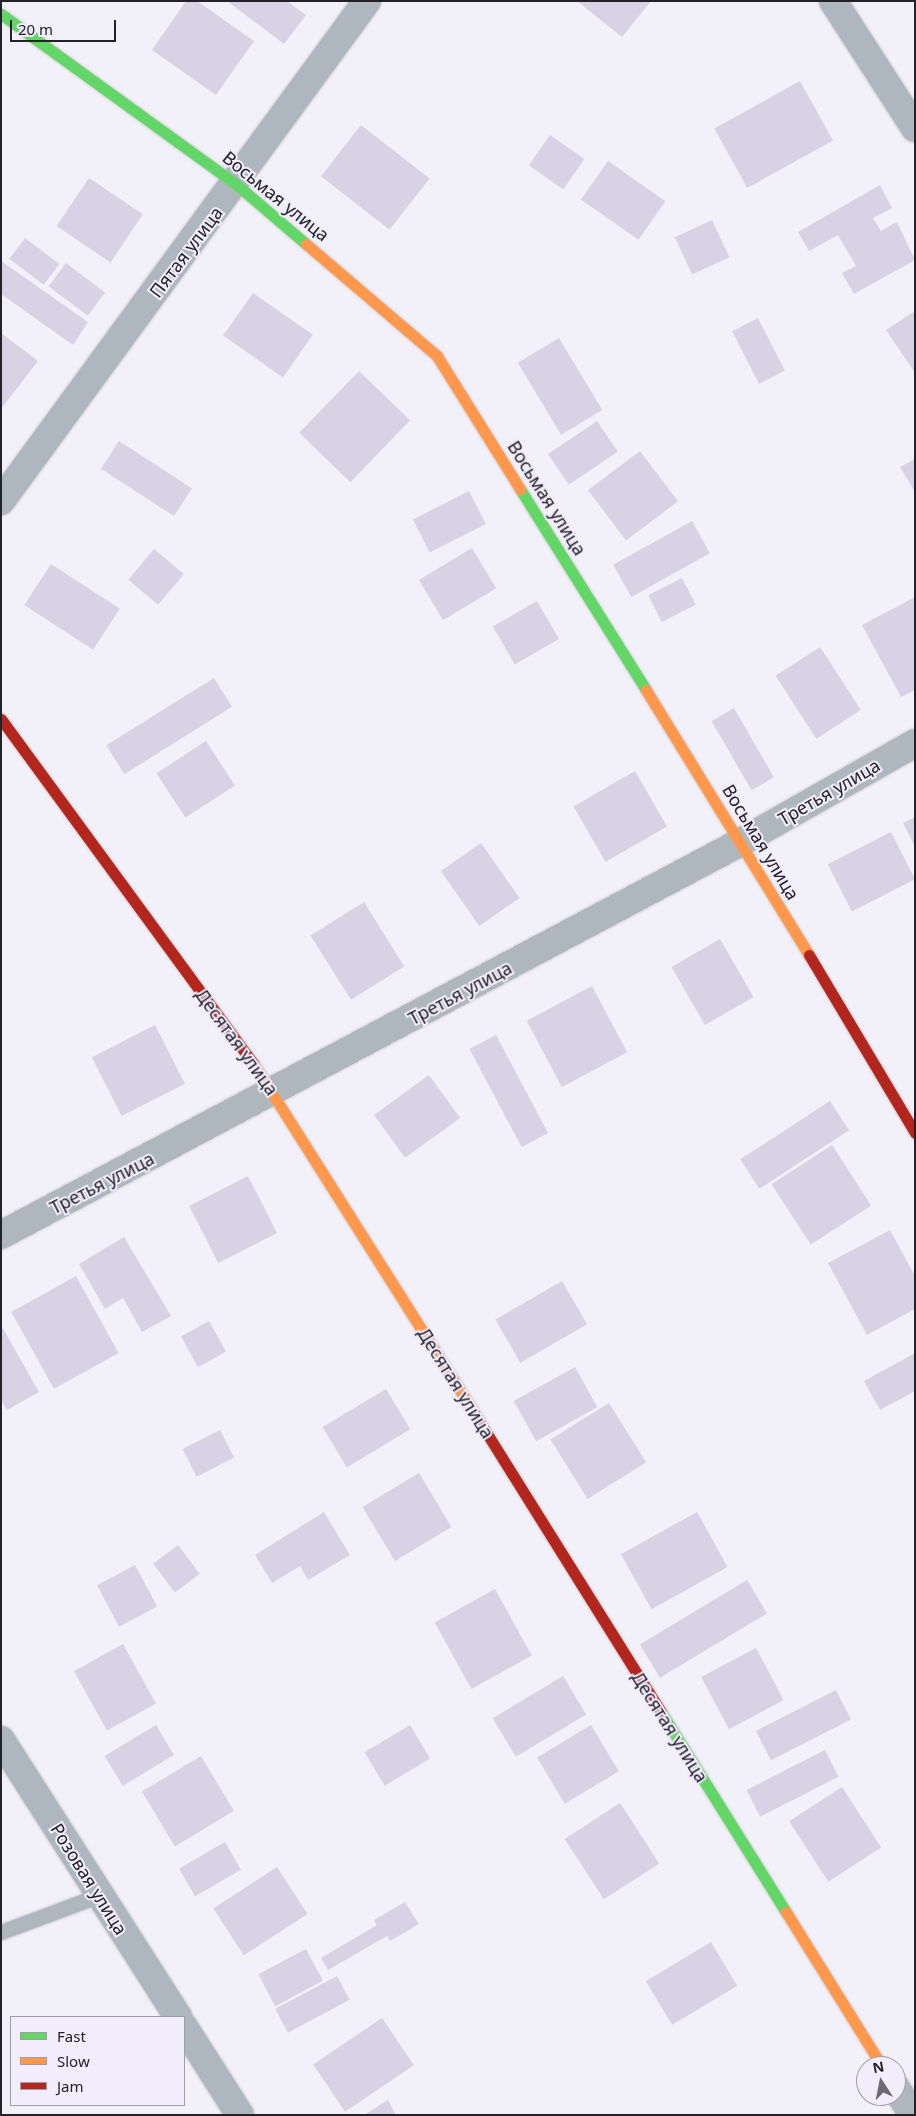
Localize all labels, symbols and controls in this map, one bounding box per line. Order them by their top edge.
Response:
scale bar [12,10,119,42]
text: 20 m [18,19,53,39]
street label: Восьмая улица [218,146,334,246]
street label: Пятая улица [145,202,227,302]
street label: Восьмая улица [503,437,591,559]
street label: Третья улица [774,754,884,830]
street label: Восьмая улица [718,780,804,904]
street label: Третья улица [405,957,515,1029]
street label: Десятая улица [191,984,283,1100]
street label: Третья улица [46,1147,158,1219]
street label: Десятая улица [413,1324,499,1442]
street label: Десятая улица [627,1668,713,1786]
street label: Розовая улица [46,1819,132,1939]
legend [10,2016,185,2106]
text: Fast [57,2026,86,2046]
text: Slow [57,2051,90,2071]
north arrow [856,2056,906,2106]
text: N [871,2056,886,2077]
text: Jam [57,2076,84,2096]

